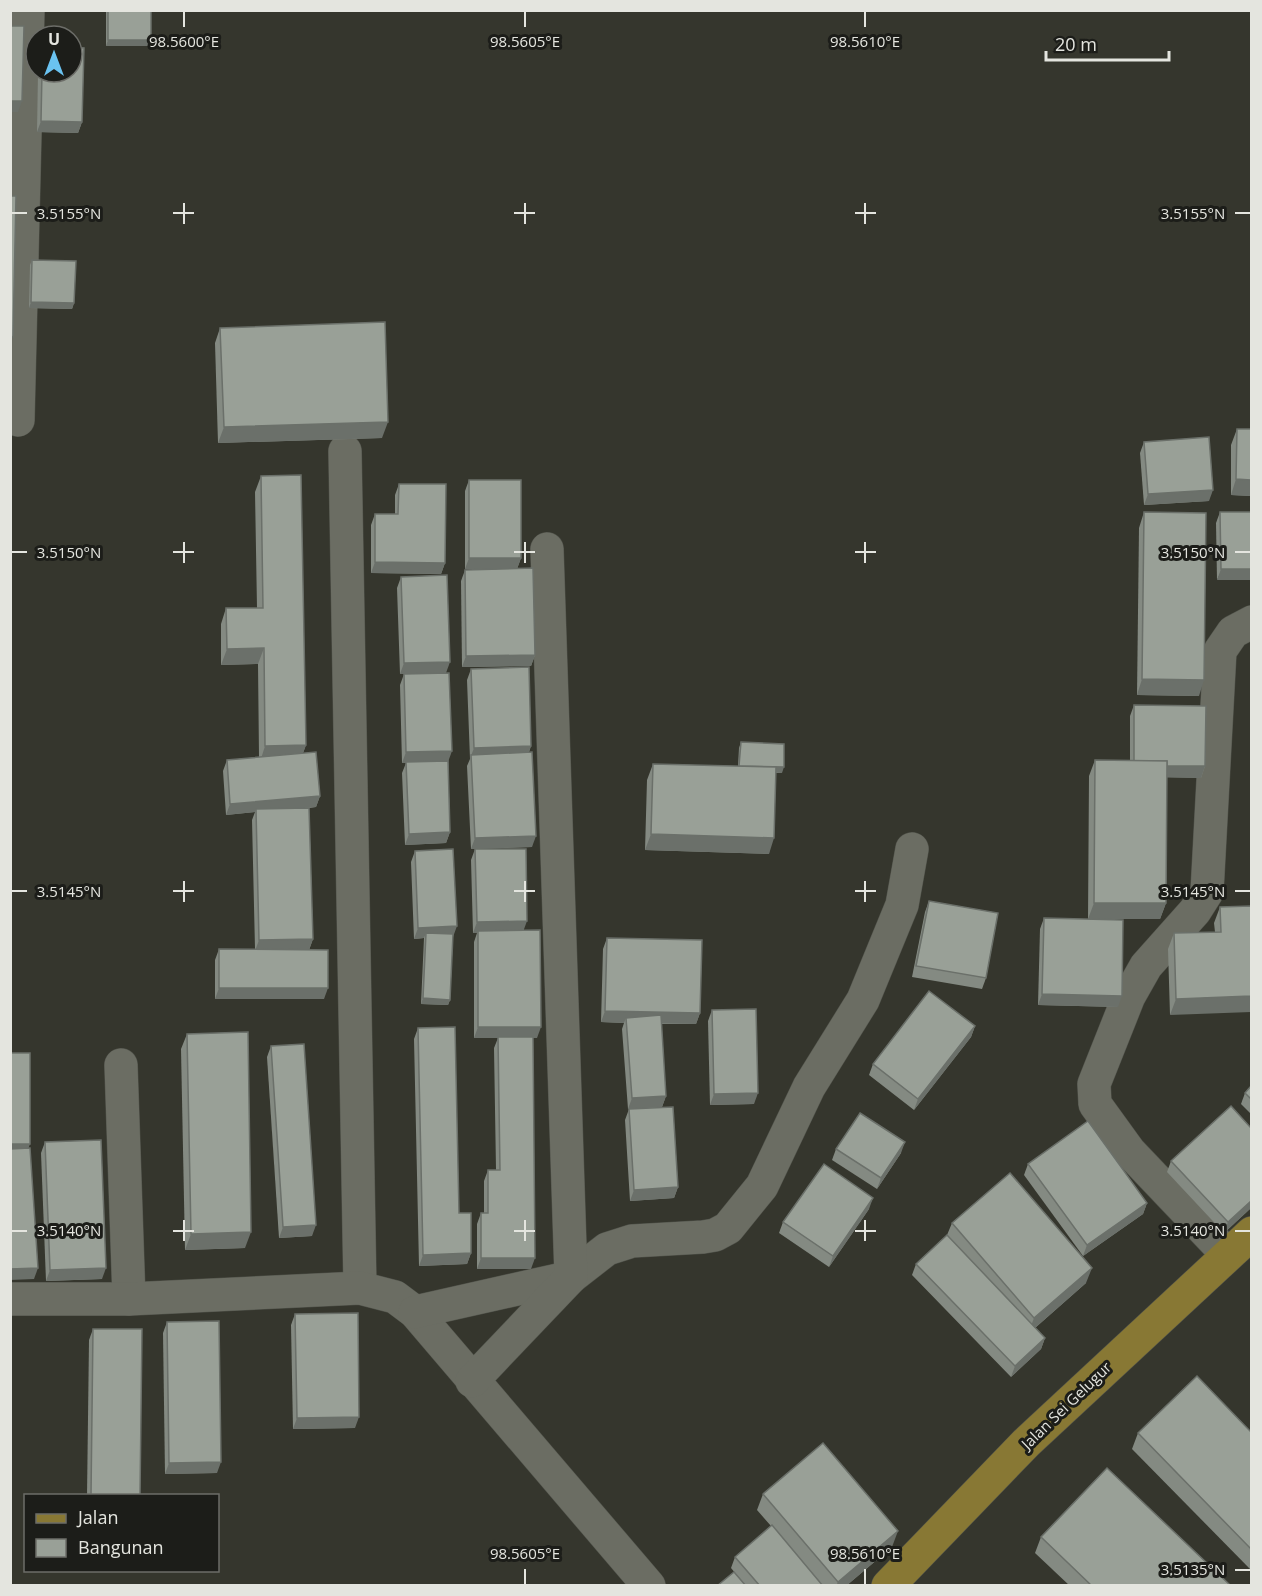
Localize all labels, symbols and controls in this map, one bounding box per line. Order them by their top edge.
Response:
north arrow [24,24,84,84]
scale bar [1046,24,1169,62]
text: U [48,28,60,50]
text: 98.5600°E [149,31,219,51]
text: 98.5605°E [490,31,560,51]
text: 98.5610°E [830,31,900,51]
text: 20 m [1055,32,1097,56]
text: 3.5155°N [37,203,101,223]
text: 3.5155°N [1161,203,1225,223]
text: 3.5150°N [37,542,101,562]
text: 3.5150°N [1161,542,1225,562]
text: 3.5145°N [37,881,101,901]
text: 3.5145°N [1161,881,1225,901]
text: 3.5140°N [37,1220,101,1240]
text: 3.5140°N [1161,1220,1225,1240]
street label: Jalan Sei Gelugur [1015,1357,1115,1454]
legend [24,1494,219,1572]
text: Jalan [76,1505,118,1529]
text: Bangunan [78,1535,164,1559]
text: 98.5605°E [490,1543,560,1563]
text: 98.5610°E [830,1543,900,1563]
text: 3.5135°N [1161,1559,1225,1579]

